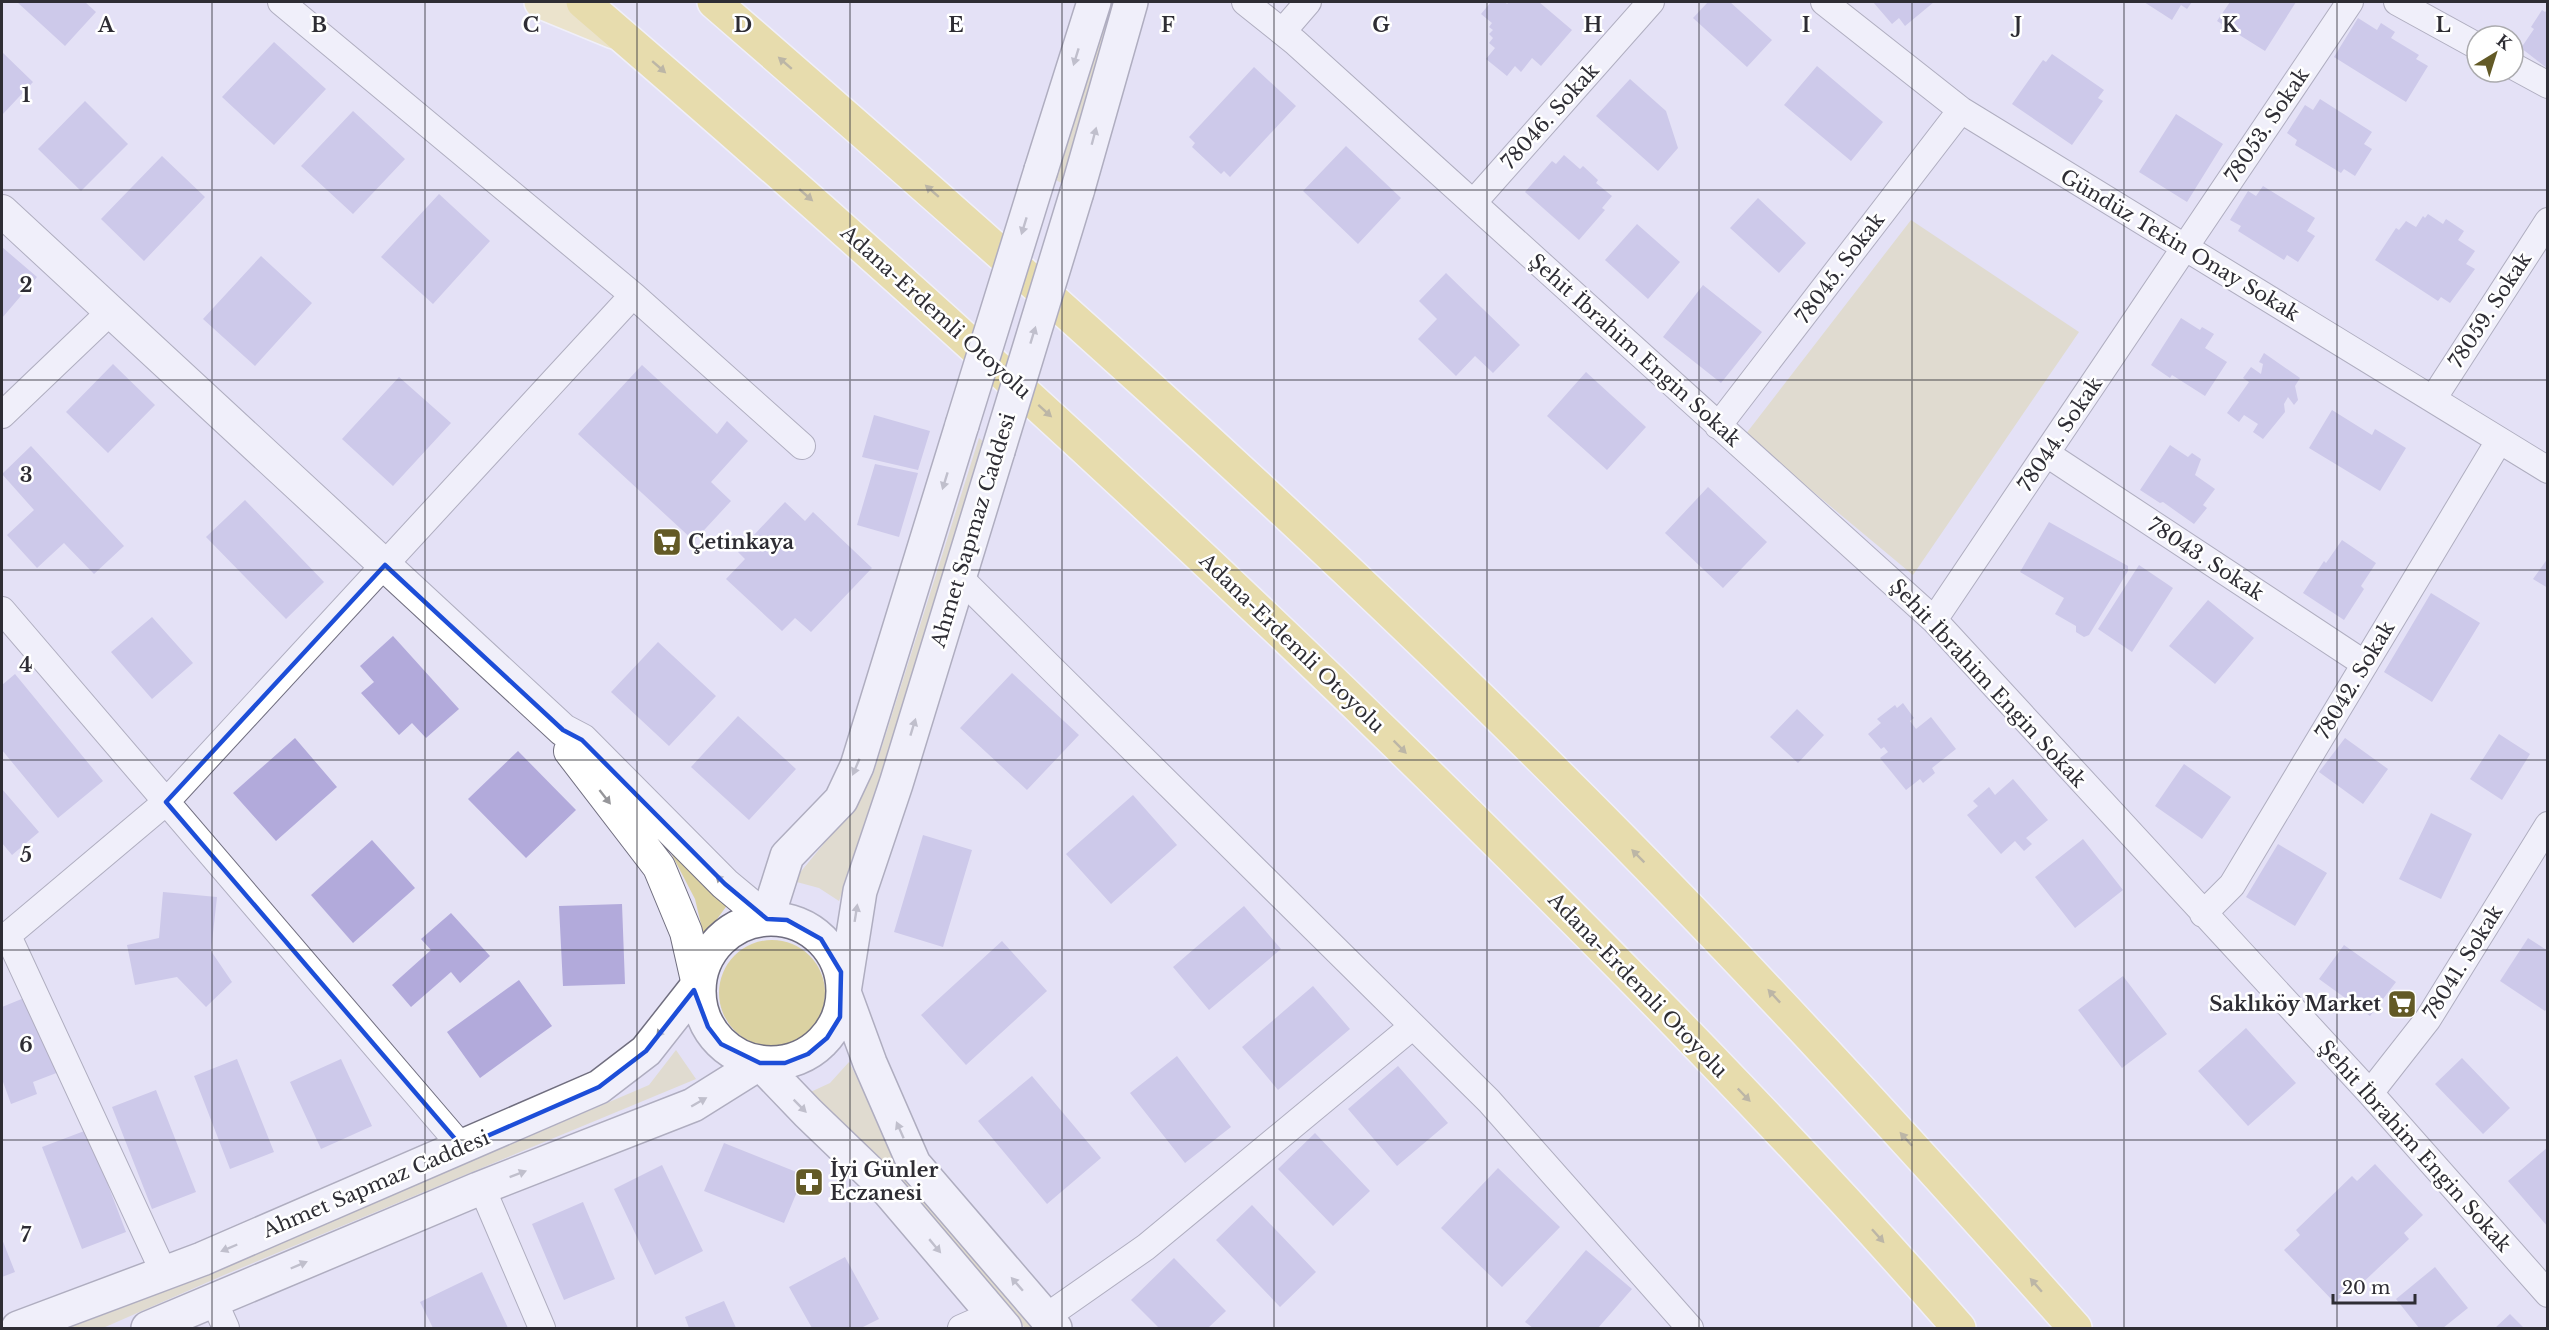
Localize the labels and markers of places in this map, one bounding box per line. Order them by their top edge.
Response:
supermarket icon: Çetinkaya [651,526,683,558]
place label: Çetinkaya [688,530,795,554]
supermarket icon: Saklıköy Market [2386,988,2418,1020]
place label: Saklıköy Market [2209,992,2381,1016]
place label: İyi Günler Eczanesi [830,1157,938,1205]
pharmacy icon: İyi Günler Eczanesi [793,1166,825,1198]

